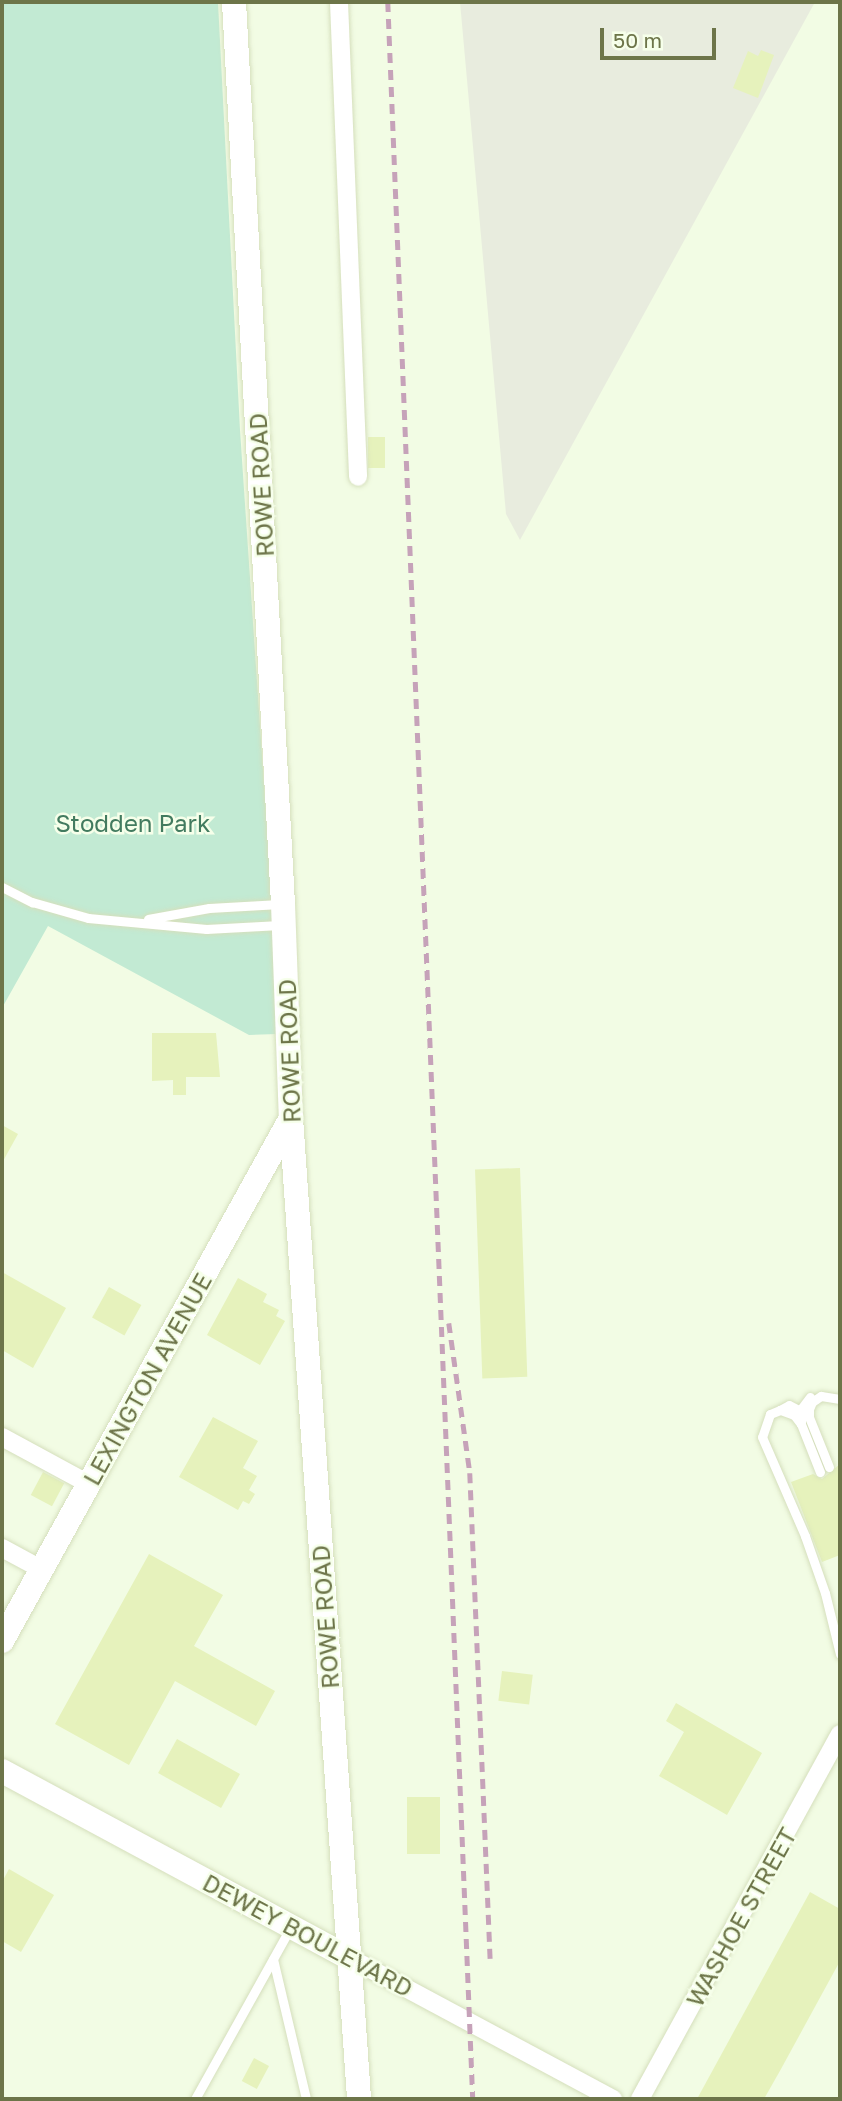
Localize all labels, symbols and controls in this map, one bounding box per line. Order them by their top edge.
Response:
scale bar [604,14,720,58]
text: 50 m [613,27,662,53]
street label: ROWE ROAD [243,412,279,558]
park label: Stodden Park [55,809,211,837]
street label: ROWE ROAD [272,979,306,1123]
street label: LEXINGTON AVENUE [77,1268,217,1490]
street label: ROWE ROAD [306,1544,344,1690]
street label: WASHOE STREET [680,1822,802,2012]
street label: DEWEY BOULEVARD [198,1867,418,2003]

